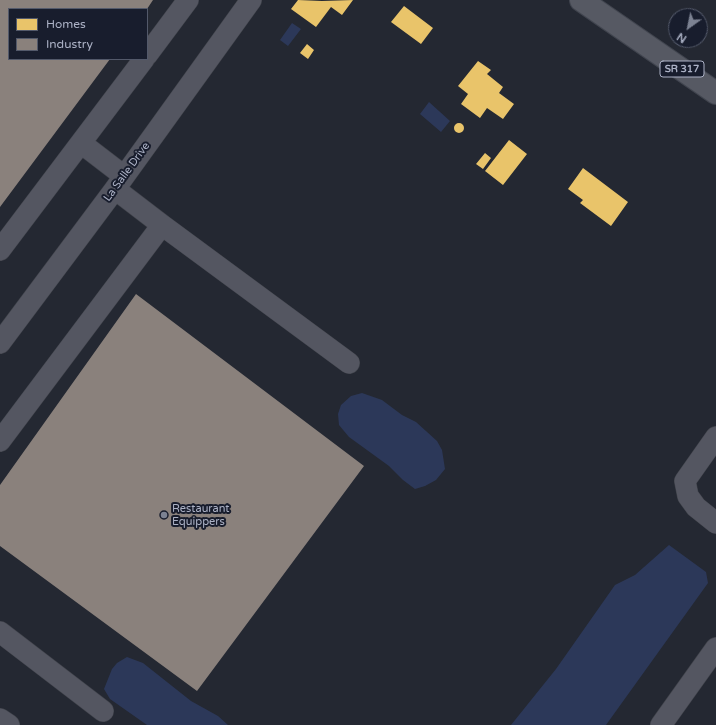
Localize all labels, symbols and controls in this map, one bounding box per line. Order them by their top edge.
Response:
legend [8,8,148,60]
north arrow [668,8,708,48]
text: Homes [46,17,86,31]
text: N [674,30,689,46]
text: Industry [46,37,93,51]
road number: SR 317 [660,61,704,77]
street label: La Salle Drive [101,140,153,204]
place label: Restaurant Equippers [172,502,229,528]
marker: Restaurant Equippers [159,510,169,520]

